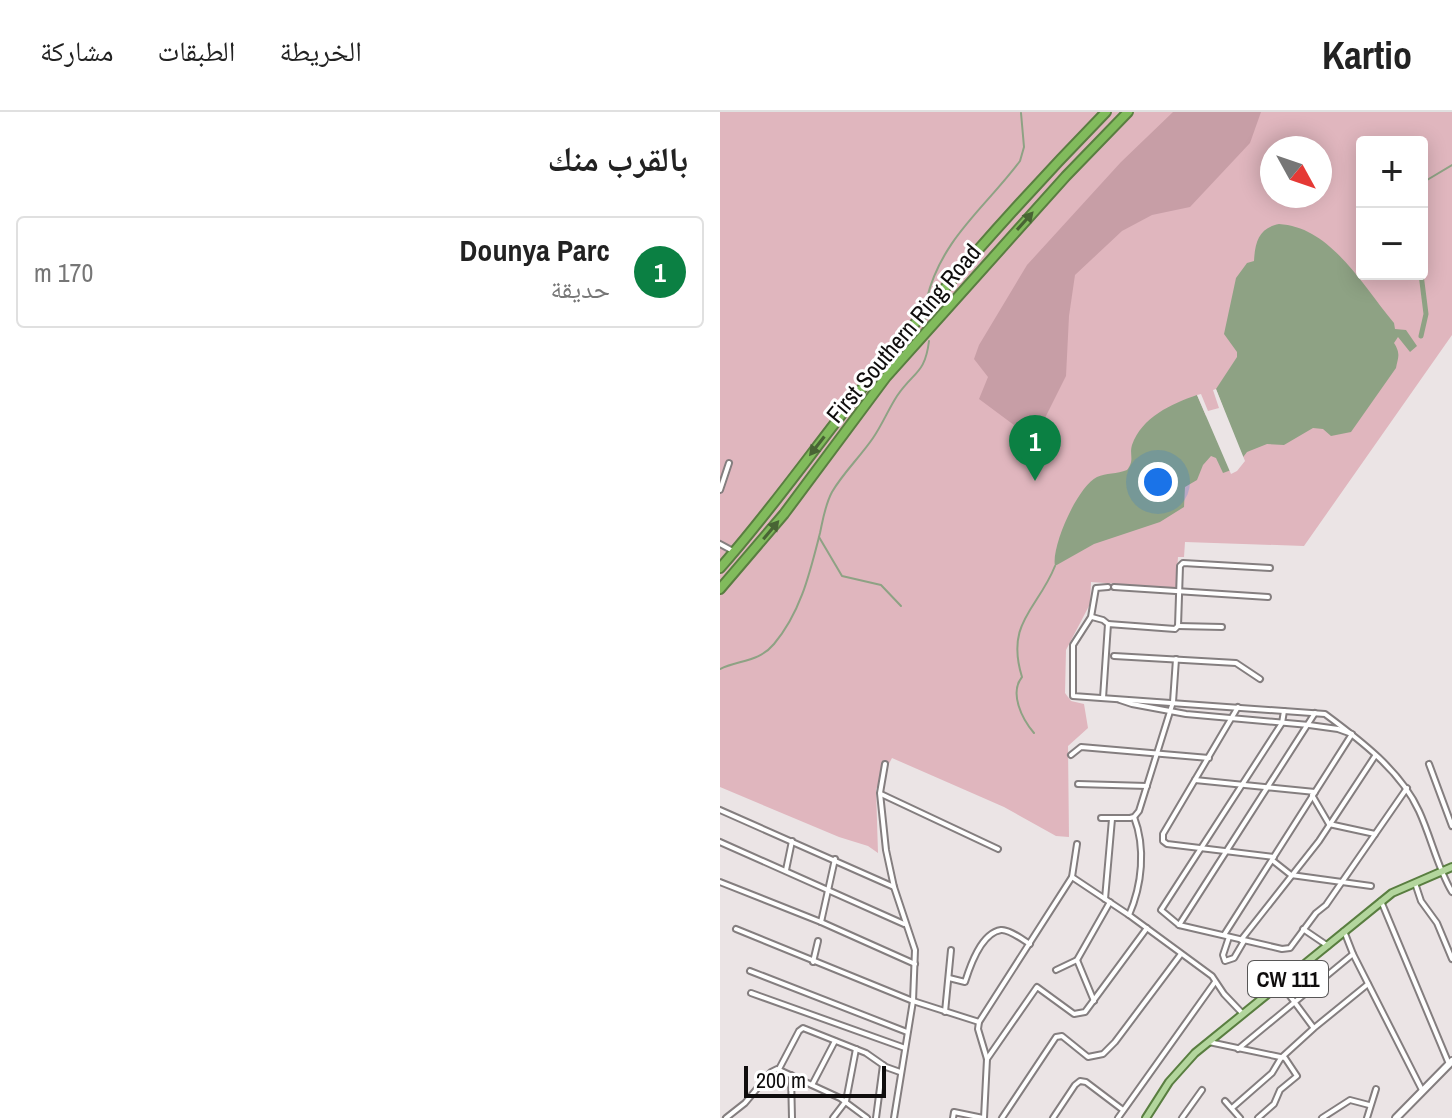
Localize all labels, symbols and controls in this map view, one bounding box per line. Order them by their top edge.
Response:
text: Kartio [1322,30,1412,81]
text: مشاركة [40,32,114,70]
text: الطبقات [158,32,235,70]
text: الخريطة [279,32,362,70]
text: بالقرب منك [548,136,688,182]
north arrow [1260,136,1332,208]
map controls [1356,136,1428,280]
button: + [1356,136,1428,208]
button: − [1356,208,1428,280]
one-way arrow [1016,212,1033,232]
text: Dounya Parc [460,230,610,270]
street label: First Southern Ring Road [819,237,987,429]
text: 170 m [34,255,93,290]
text: 1 [654,255,666,290]
text: حديقة [550,271,610,306]
pin: 1 [1009,415,1061,481]
one-way arrow [810,436,826,457]
your location [1138,462,1178,502]
one-way arrow [762,520,779,540]
road number: CW 111 [1248,961,1328,997]
scale bar [744,1062,886,1098]
text: 200 m [756,1065,806,1095]

